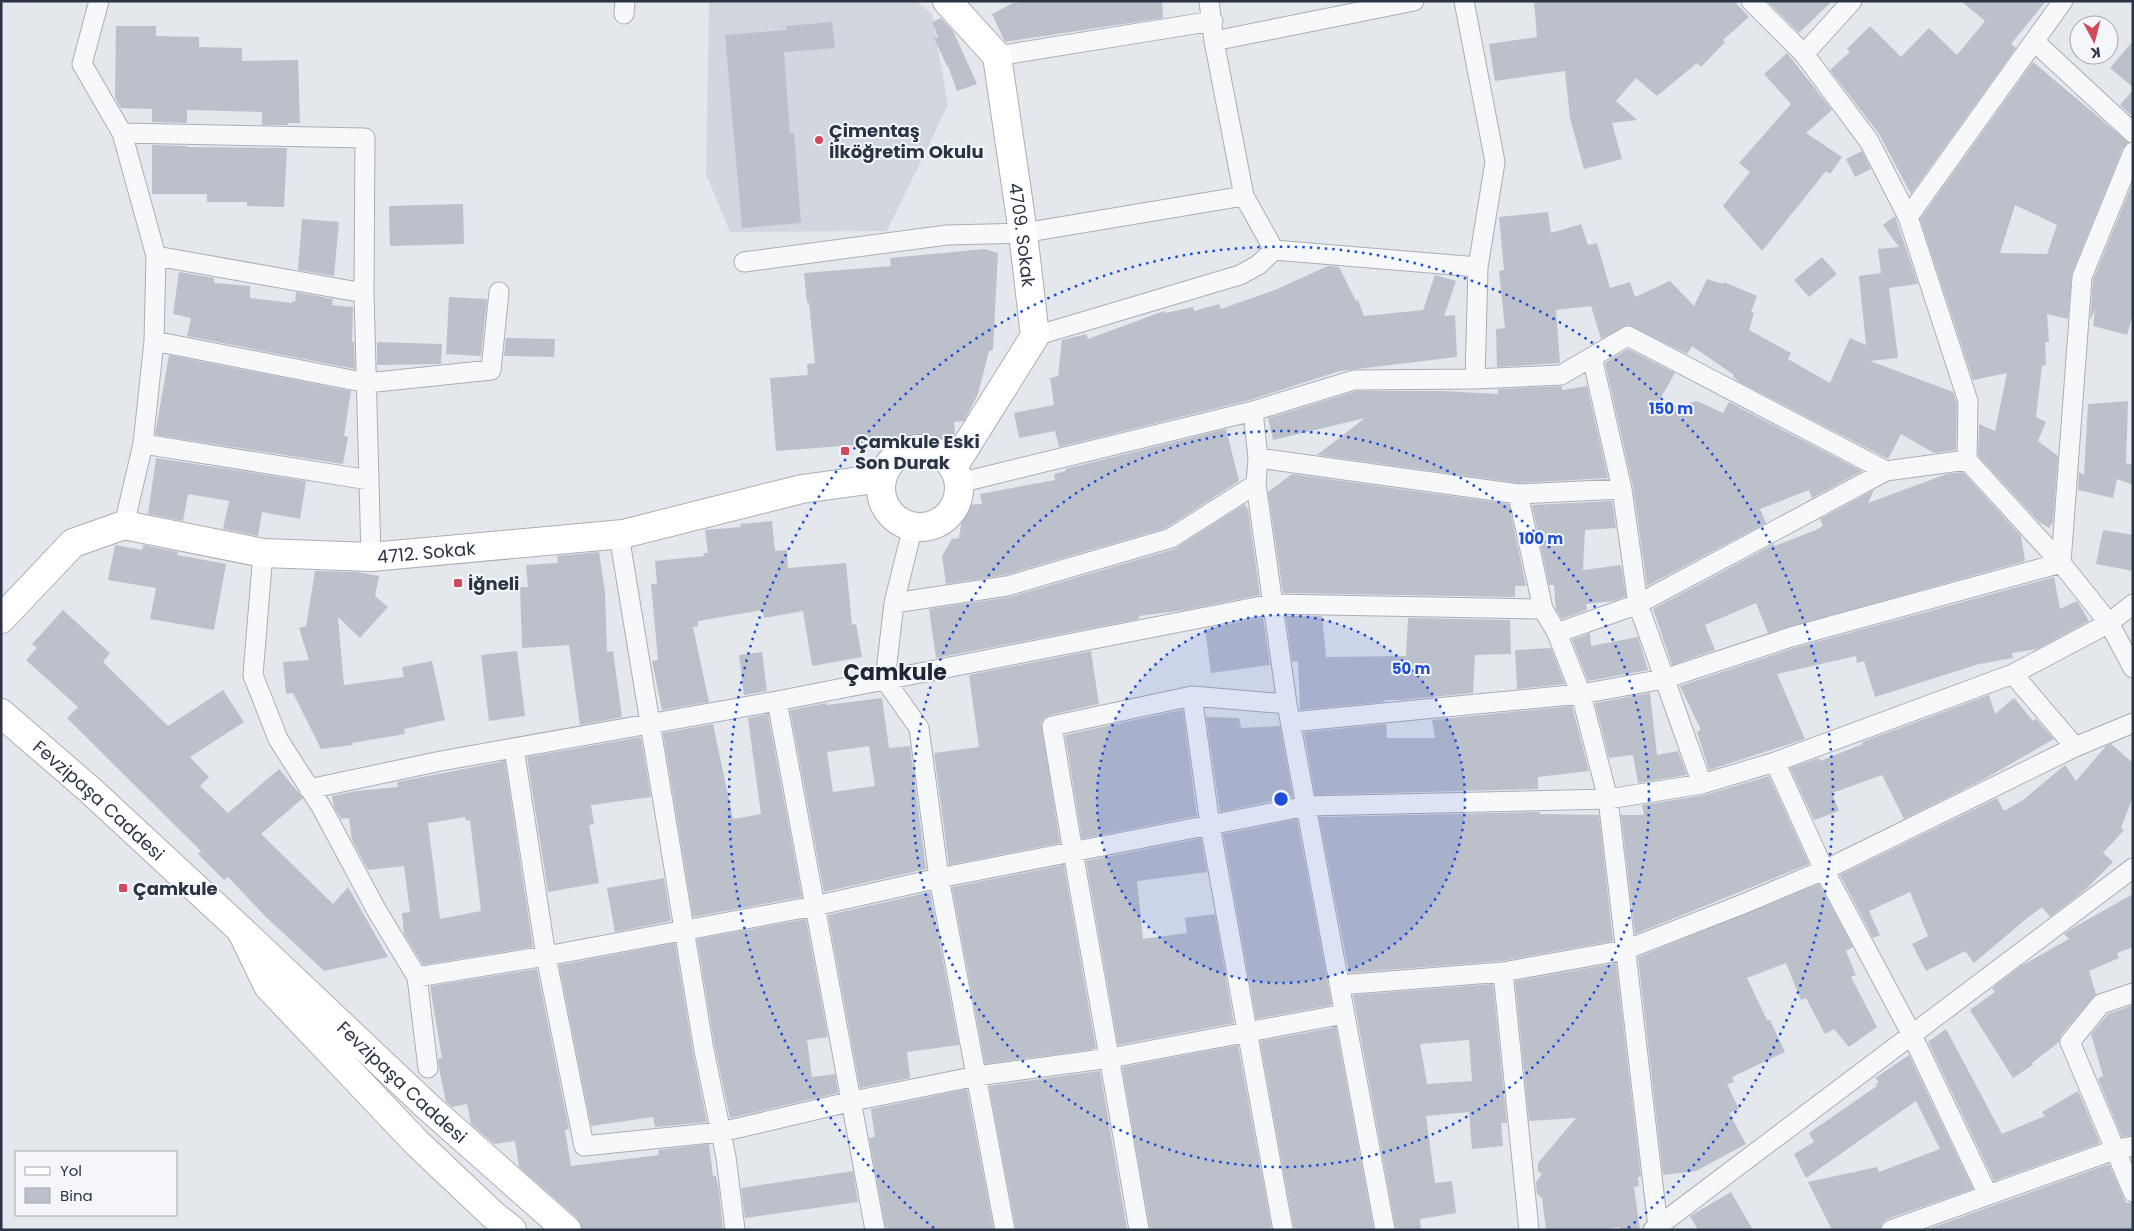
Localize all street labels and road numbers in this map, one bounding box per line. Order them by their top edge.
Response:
street label: 4709. Sokak [1003,181,1042,289]
street label: 4712. Sokak [376,535,477,569]
street label: Fevzipaşa Caddesi [28,734,170,866]
street label: Fevzipaşa Caddesi [332,1015,473,1149]

